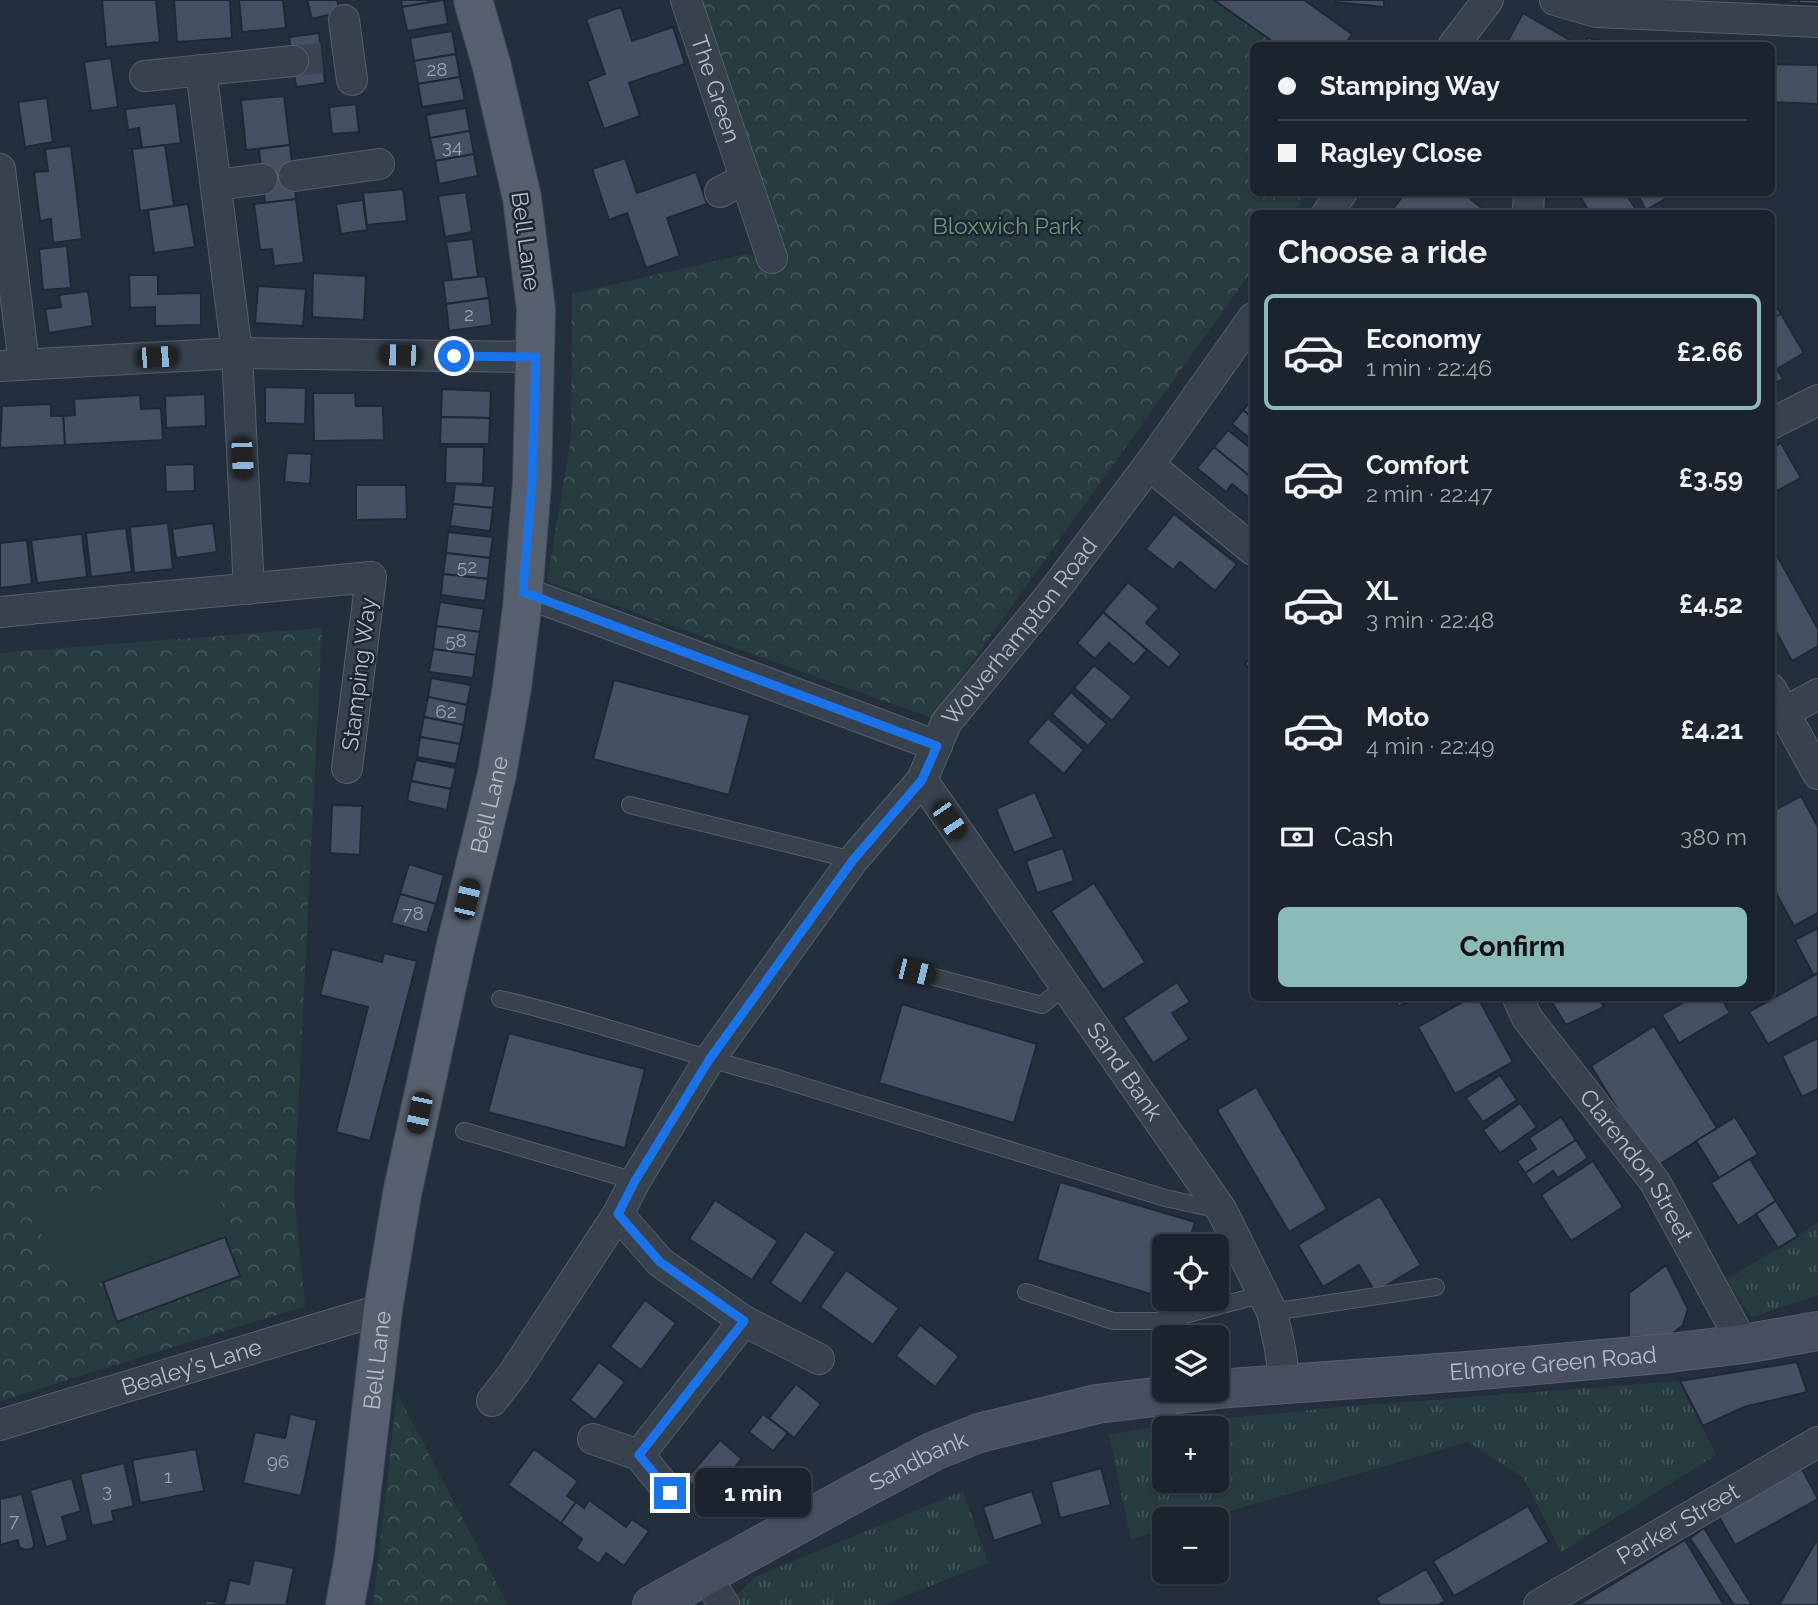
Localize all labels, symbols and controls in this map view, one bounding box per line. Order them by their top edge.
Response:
street label: The Green [686,32,747,146]
house number: 28 [426,58,448,80]
text: Stamping Way [1320,71,1500,101]
house number: 34 [442,135,462,157]
text: Ragley Close [1320,138,1482,168]
street label: Bell Lane [506,190,547,292]
park label: Bloxwich Park [933,212,1081,239]
text: Choose a ride [1278,233,1487,270]
house number: 2 [464,303,474,325]
icon: car [1282,321,1345,384]
text: Economy [1366,324,1481,354]
text: £2.66 [1677,337,1743,367]
route start [438,340,470,372]
car [379,344,422,366]
car [136,345,179,369]
text: 1 min · 22:46 [1366,354,1492,381]
car [231,436,254,480]
icon: car [1282,447,1345,510]
text: Comfort [1366,450,1469,480]
text: £3.59 [1679,463,1743,493]
text: 2 min · 22:47 [1366,480,1493,507]
street label: Wolverhampton Road [936,532,1102,730]
house number: 52 [457,555,477,577]
icon: car [1282,573,1345,636]
text: XL [1366,576,1398,606]
text: £4.52 [1679,589,1743,619]
street label: Stamping Way [336,596,381,752]
text: 3 min · 22:48 [1366,606,1494,633]
house number: 58 [445,629,467,651]
icon: car [1282,699,1345,762]
house number: 62 [435,700,457,722]
text: Moto [1366,702,1429,732]
text: £4.21 [1681,715,1743,745]
text: 4 min · 22:49 [1366,732,1494,759]
street label: Bell Lane [464,754,513,856]
car [929,797,970,843]
icon: cash [1278,818,1316,856]
text: Cash [1334,822,1394,852]
text: 380 m [1680,823,1747,850]
car [453,876,482,922]
house number: 78 [402,902,424,924]
button: Confirm [1278,907,1747,987]
car [893,957,938,987]
street label: Sand Bank [1082,1017,1169,1125]
street label: Clarendon Street [1575,1083,1699,1247]
car [405,1090,434,1136]
map controls [1152,1234,1229,1584]
button: locate [1152,1234,1229,1311]
street label: Bell Lane [357,1309,396,1411]
button: layers [1152,1325,1229,1402]
street label: Bealey’s Lane [118,1333,265,1401]
street label: Elmore Green Road [1448,1340,1658,1385]
button: + [1152,1416,1229,1493]
street label: Sandbank [864,1425,971,1496]
house number: 96 [267,1450,289,1472]
house number: 1 [164,1465,172,1487]
callout: 1 min [694,1468,810,1518]
route end [654,1477,686,1509]
street label: Parker Street [1612,1477,1744,1570]
house number: 3 [102,1479,112,1501]
text: 1 min [724,1479,782,1506]
button: − [1152,1507,1229,1584]
house number: 7 [9,1509,19,1531]

